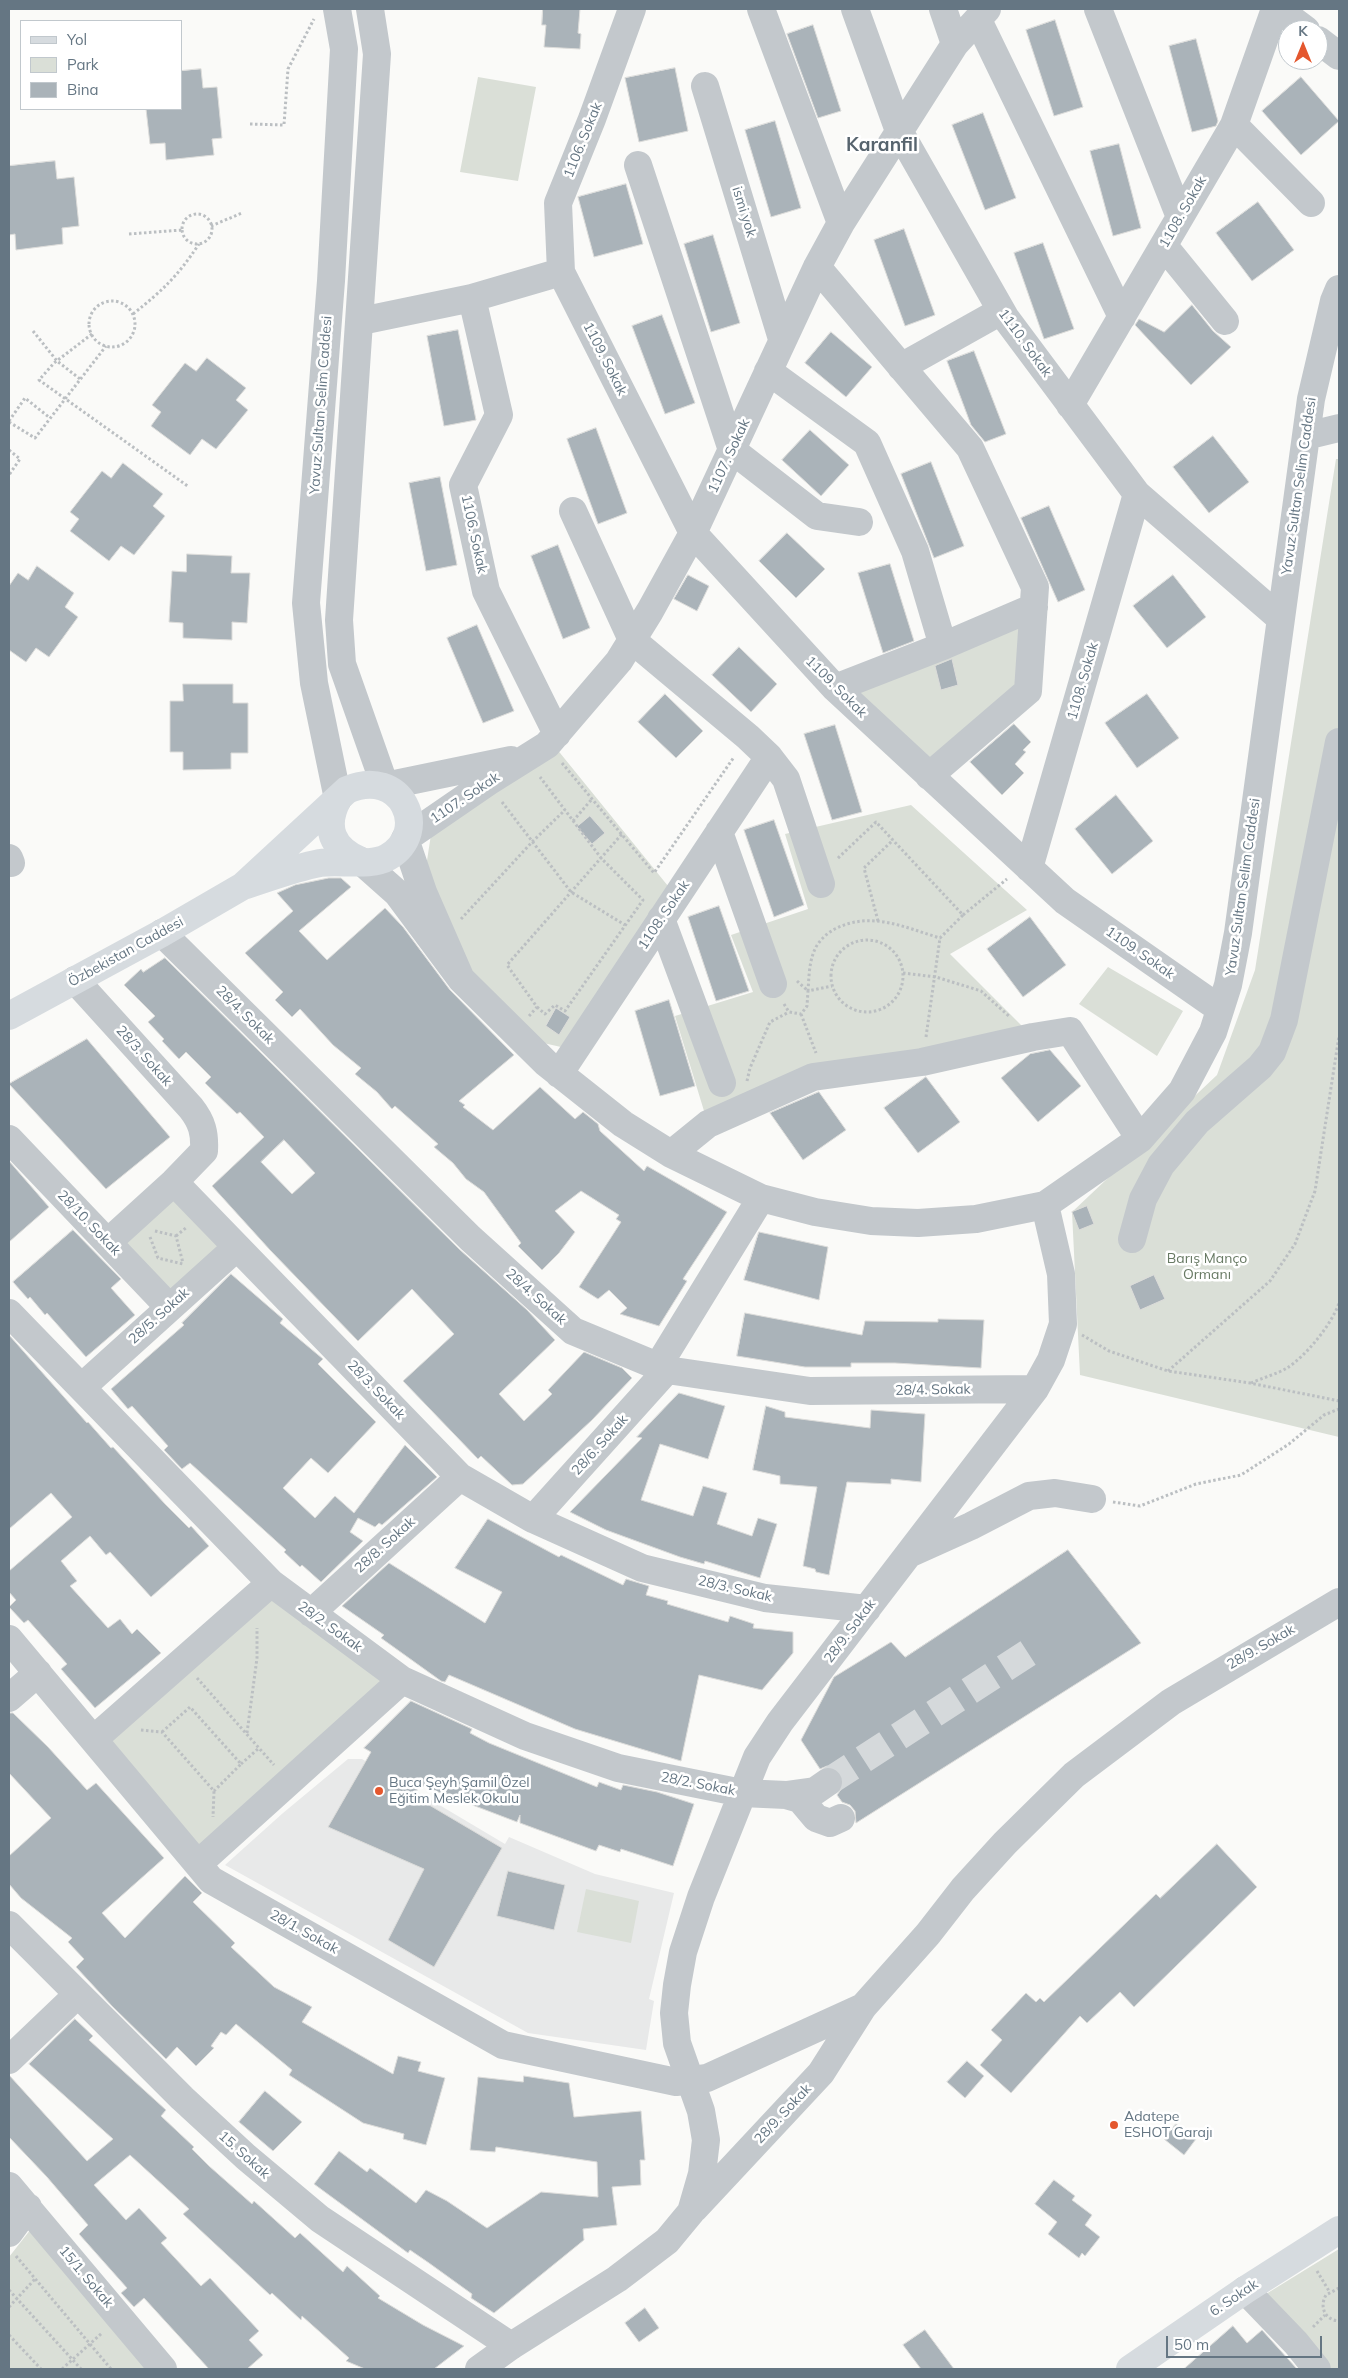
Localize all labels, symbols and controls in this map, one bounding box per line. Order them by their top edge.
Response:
legend [20,20,182,110]
north arrow [1278,20,1328,70]
text: K [1298,22,1308,40]
text: Yol [67,30,87,49]
text: Park [67,55,99,74]
text: Bina [67,80,99,99]
street label: 1106. Sokak [560,100,606,180]
district label: Karanfil [846,134,918,156]
street label: 1108. Sokak [1156,173,1210,251]
street label: ismi yok [728,185,760,239]
street label: 1110. Sokak [995,306,1055,380]
street label: Yavuz Sultan Selim Caddesi [306,315,336,495]
street label: 1109. Sokak [579,320,631,398]
street label: Yavuz Sultan Selim Caddesi [1278,396,1320,576]
street label: 1107. Sokak [705,416,753,496]
street label: 1106. Sokak [457,493,491,575]
street label: 1108. Sokak [1064,640,1102,722]
street label: 1109. Sokak [802,653,870,721]
street label: 1107. Sokak [427,769,503,827]
street label: Yavuz Sultan Selim Caddesi [1222,797,1264,977]
street label: 1108. Sokak [635,877,693,953]
street label: Özbekistan Caddesi [65,913,187,991]
street label: 1109. Sokak [1102,923,1178,983]
street label: 28/4. Sokak [212,982,278,1048]
street label: 28/3. Sokak [112,1022,176,1090]
street label: 28/10. Sokak [54,1187,124,1259]
park label: Barış Manço Ormanı [1167,1251,1247,1284]
street label: 28/4. Sokak [502,1265,570,1329]
street label: 28/5. Sokak [125,1284,193,1348]
street label: 28/3. Sokak [344,1357,408,1423]
street label: 28/4. Sokak [895,1381,971,1399]
street label: 28/6. Sokak [568,1411,632,1479]
street label: 28/8. Sokak [351,1513,419,1577]
street label: 28/3. Sokak [696,1572,774,1606]
street label: 28/9. Sokak [821,1596,879,1666]
street label: 28/2. Sokak [295,1598,365,1656]
street label: 28/9. Sokak [1224,1621,1298,1673]
street label: 28/2. Sokak [659,1769,737,1799]
place label: Buca Şeyh Şamil Özel Eğitim Meslek Okulu [389,1775,530,1808]
marker: Buca Şeyh Şamil Özel Eğitim Meslek Okulu [373,1785,385,1797]
street label: 28/1. Sokak [267,1906,341,1958]
street label: 28/9. Sokak [751,2081,815,2147]
place label: Adatepe ESHOT Garajı [1124,2109,1213,2142]
marker: Adatepe ESHOT Garajı [1108,2119,1120,2131]
street label: 15. Sokak [215,2128,273,2182]
street label: 15/1. Sokak [55,2243,117,2311]
street label: 6. Sokak [1207,2276,1261,2320]
scale bar [1168,2326,1324,2358]
text: 50 m [1174,2335,1209,2354]

